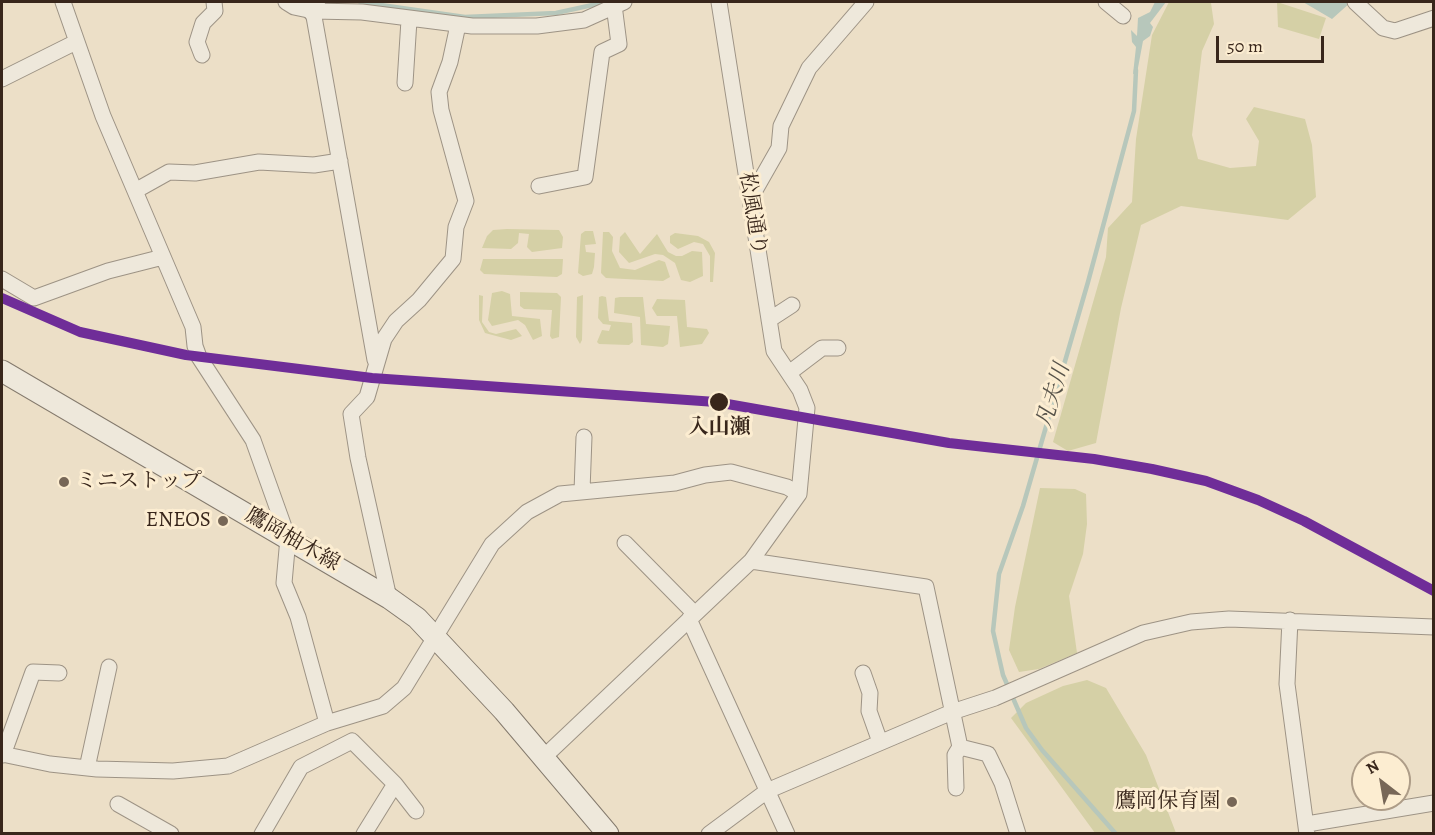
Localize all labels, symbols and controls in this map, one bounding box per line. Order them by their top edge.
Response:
scale bar [1219,24,1327,62]
text: 50 m [1227,34,1263,58]
street label: 松風通り [733,171,771,257]
water label: 凡夫川 [1032,361,1076,431]
marker: 入山瀬 [708,391,730,413]
place label: 入山瀬 [688,415,750,441]
place label: ミニストップ [76,469,202,495]
marker: ミニストップ [57,475,71,489]
street label: 鷹岡柚木線 [240,503,344,577]
place label: ENEOS [146,508,211,534]
marker: ENEOS [216,514,230,528]
north arrow [1351,751,1411,811]
text: N [1362,755,1383,780]
place label: 鷹岡保育園 [1115,789,1220,815]
marker: 鷹岡保育園 [1225,795,1239,809]

